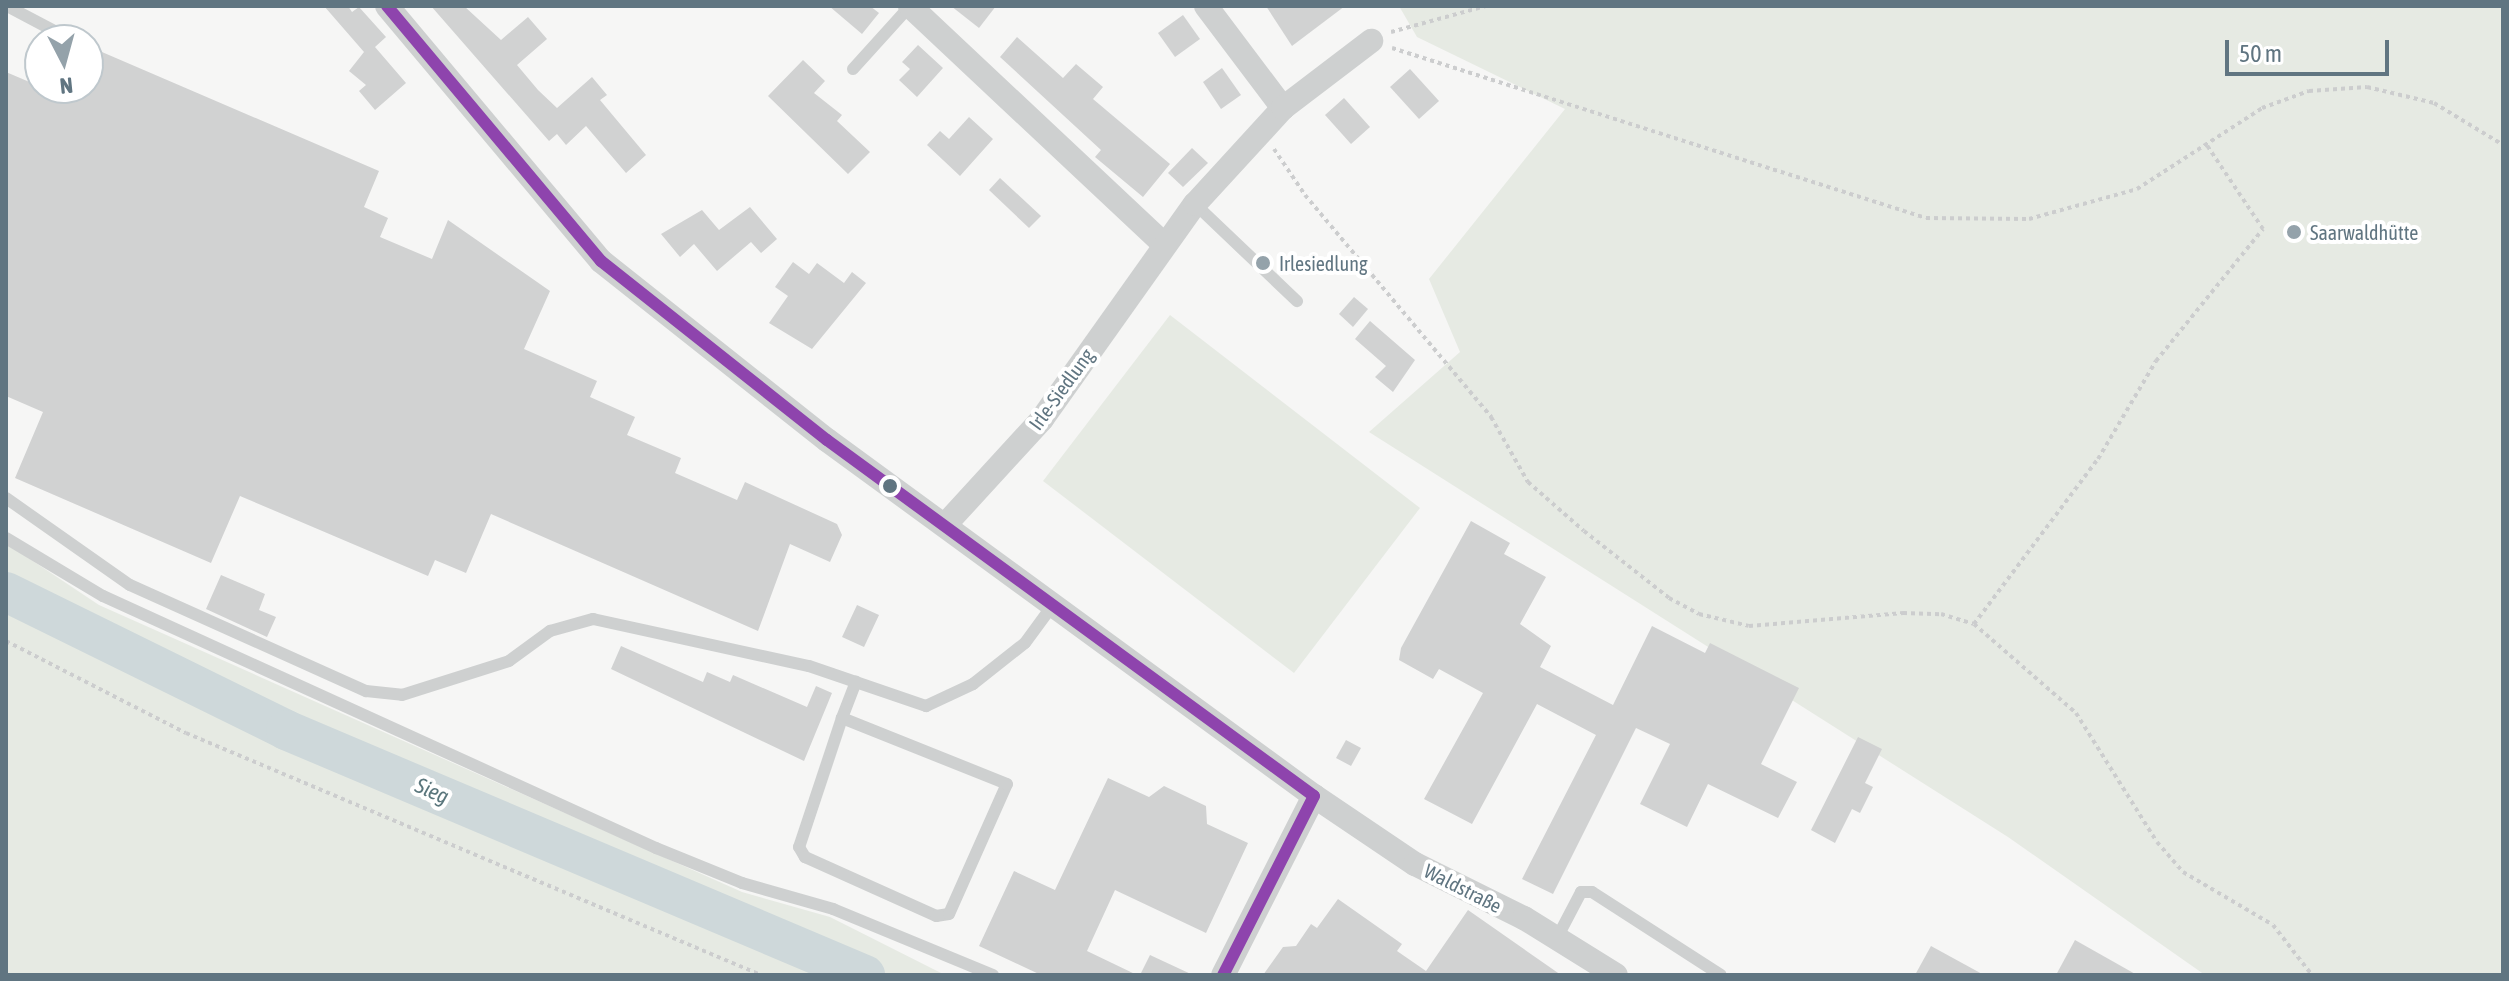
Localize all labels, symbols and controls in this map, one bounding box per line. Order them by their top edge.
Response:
north arrow [24,24,104,104]
scale bar [2229,24,2393,74]
text: 50 m [2239,40,2282,67]
text: N [58,72,74,99]
place label: Saarwaldhütte [2310,220,2418,244]
marker: Saarwaldhütte [2285,223,2303,241]
place label: Irlesiedlung [1279,251,1368,275]
marker: Irlesiedlung [1254,254,1272,272]
street label: Irle-Siedlung [1023,344,1099,434]
unlabelled marker [882,478,898,494]
water label: Sieg [411,772,453,810]
street label: Waldstraße [1420,858,1506,918]

